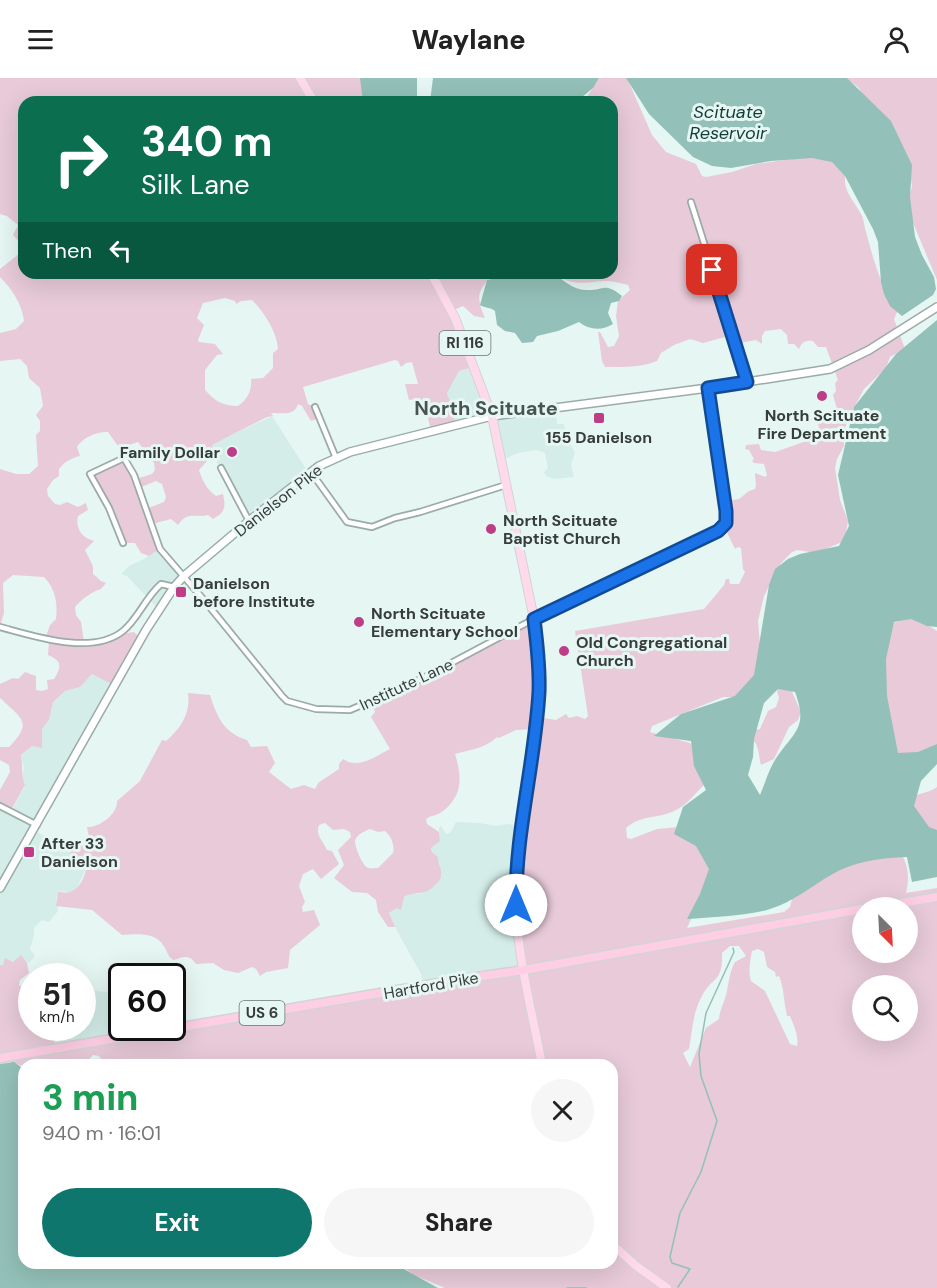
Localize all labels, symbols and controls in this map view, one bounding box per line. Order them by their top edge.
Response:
text: Waylane [411,22,526,57]
icon: menu [24,23,57,56]
icon: person [880,23,913,56]
water label: Scituate Reservoir [689,100,768,145]
text: 340 m [141,114,273,169]
icon: right [42,120,120,198]
text: Silk Lane [141,167,250,202]
icon: left [104,234,137,267]
text: Then [42,236,92,265]
pin [686,244,737,295]
icon: arrive [695,253,728,286]
road number: RI 116 [440,331,490,355]
marker: North Scituate Fire Department [815,389,829,403]
district label: North Scituate [414,395,558,421]
place label: North Scituate Fire Department [758,405,886,444]
marker: 155 Danielson [592,411,606,425]
place label: 155 Danielson [546,427,652,448]
place label: Family Dollar [120,442,220,463]
marker: Family Dollar [225,445,239,459]
street label: Danielson Pike [230,459,327,541]
place label: North Scituate Baptist Church [503,510,621,549]
marker: North Scituate Baptist Church [484,522,498,536]
place label: Danielson before Institute [193,573,315,612]
marker: Danielson before Institute [174,585,188,599]
place label: North Scituate Elementary School [371,603,518,642]
marker: North Scituate Elementary School [352,615,366,629]
place label: Old Congregational Church [576,632,727,671]
marker: Old Congregational Church [557,644,571,658]
street label: Institute Lane [356,654,456,715]
place label: After 33 Danielson [41,833,118,872]
marker: After 33 Danielson [22,845,36,859]
position arrow [484,873,548,937]
north arrow [852,897,918,963]
map controls [852,897,918,1041]
speed limit sign: 60 [108,963,186,1041]
street label: Hartford Pike [382,967,480,1004]
text: 51 [42,975,72,1014]
button: search [852,975,918,1041]
road number: US 6 [240,1001,284,1025]
text: km/h [39,1007,75,1027]
text: 3 min [42,1074,138,1121]
button: close [531,1079,594,1142]
text: 940 m · 16:01 [42,1120,161,1146]
button: Exit [42,1188,312,1257]
button: Share [324,1188,594,1257]

